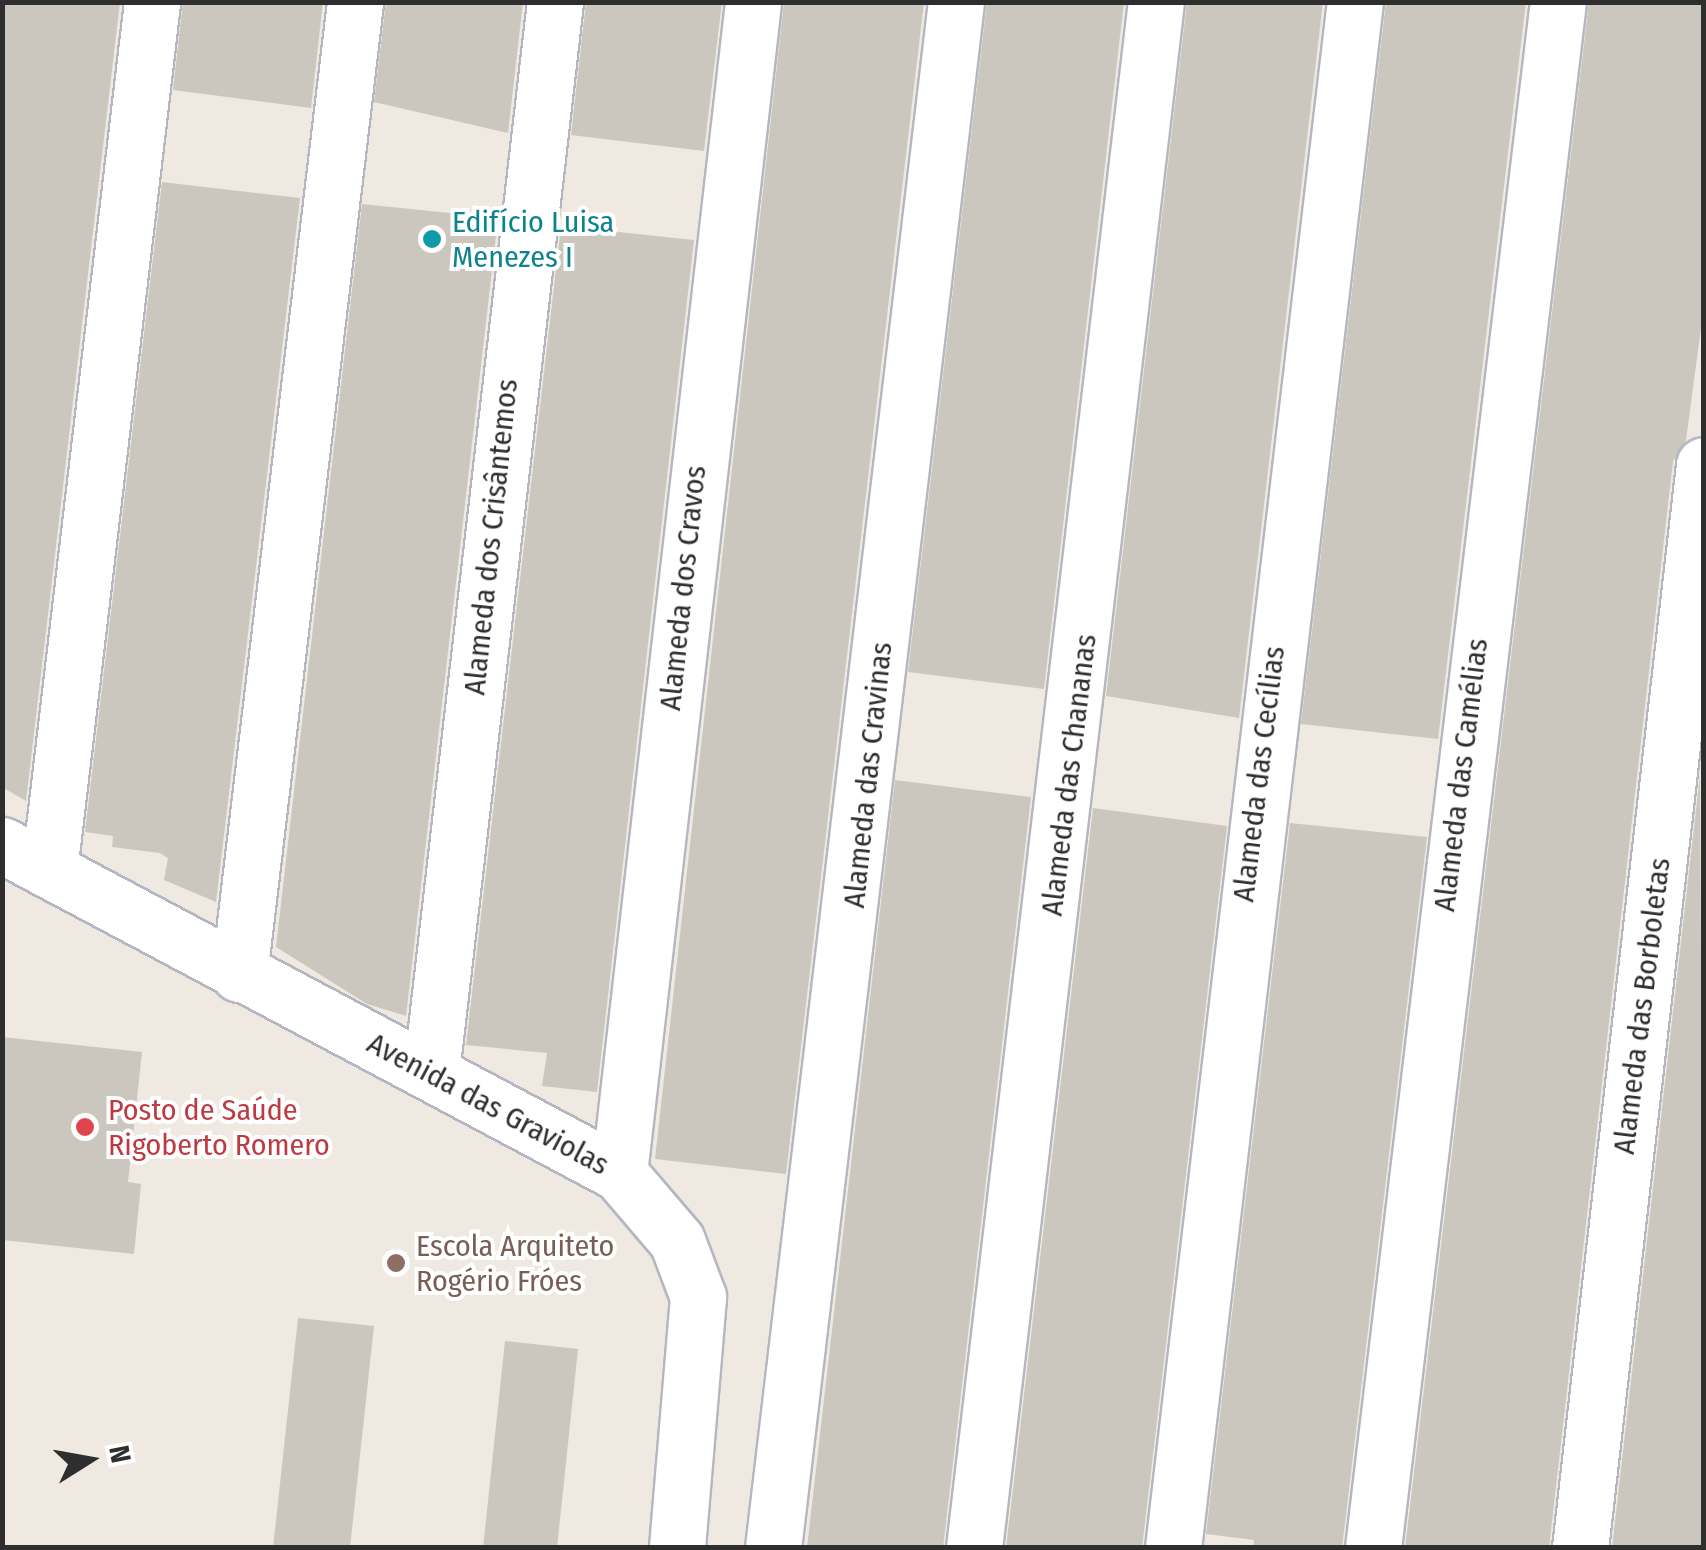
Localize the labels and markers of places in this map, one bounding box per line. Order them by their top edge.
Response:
place label: Edifício Luisa Menezes I [452,204,614,274]
marker: Edifício Luisa Menezes I [421,228,443,250]
place label: Posto de Saúde Rigoberto Romero [108,1092,330,1162]
marker: Posto de Saúde Rigoberto Romero [72,1114,98,1140]
place label: Escola Arquiteto Rogério Fróes [416,1228,614,1298]
marker: Escola Arquiteto Rogério Fróes [385,1252,407,1274]

